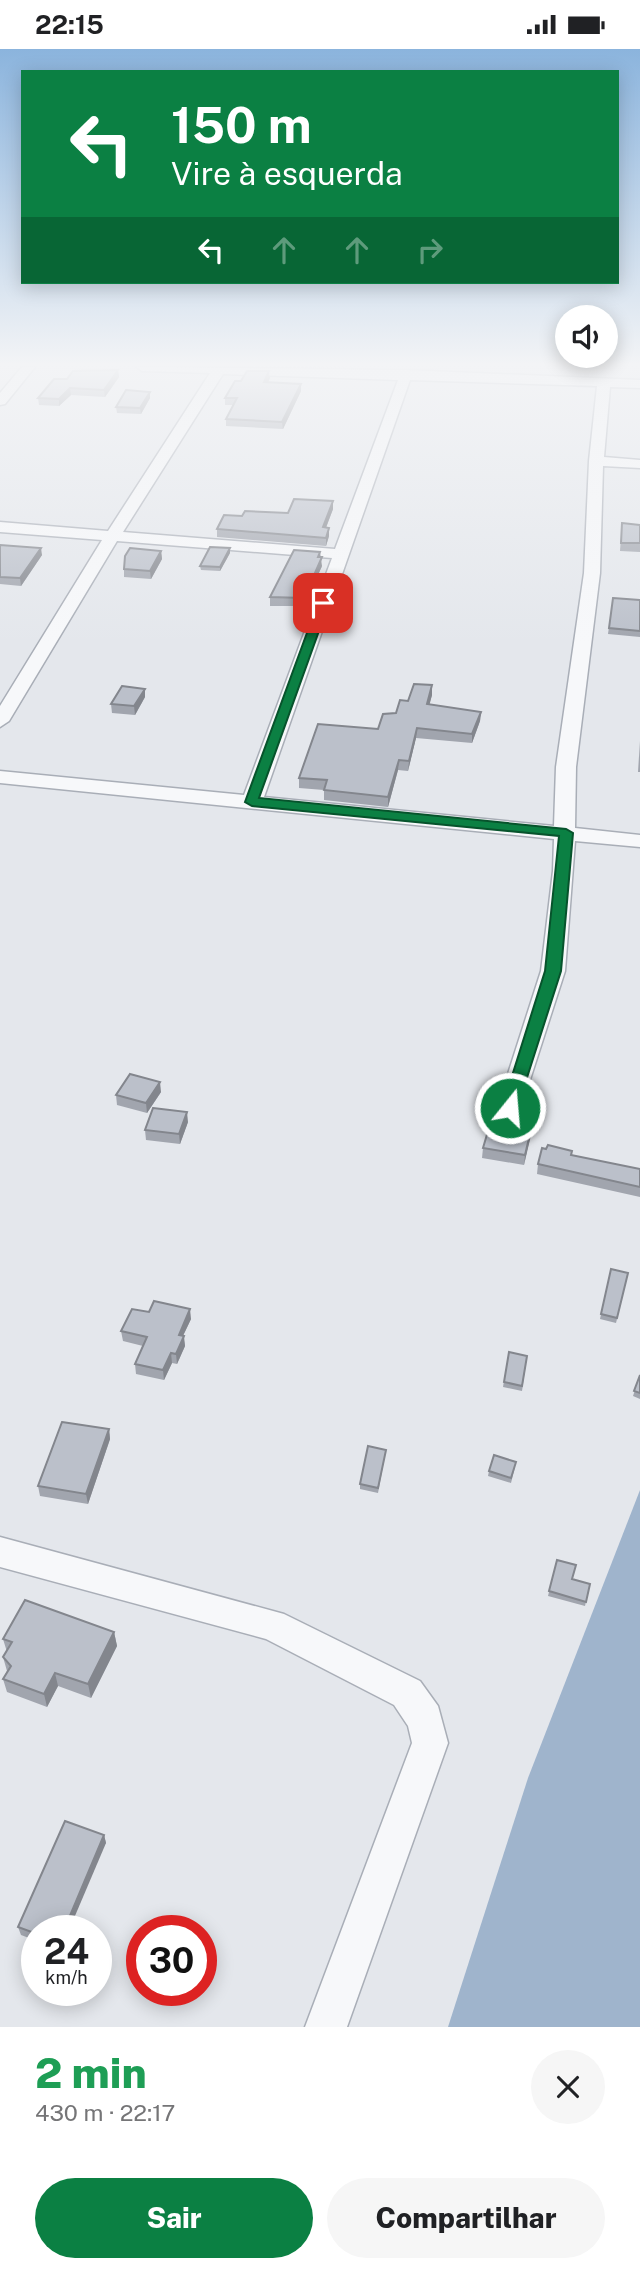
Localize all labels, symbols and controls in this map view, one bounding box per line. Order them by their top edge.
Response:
text: 22:15 [35,9,104,40]
text: 150 m [171,96,312,154]
icon: left [56,98,147,189]
text: Vire à esquerda [171,155,403,192]
icon: left [192,231,230,269]
icon: ahead [265,231,303,269]
icon: ahead [338,231,376,269]
icon: right [411,231,449,269]
map controls [555,305,618,368]
button: sound [555,305,618,368]
pin [293,573,353,633]
icon: arrive [304,584,342,622]
position arrow [473,1071,547,1145]
speed limit sign: 30 [126,1915,217,2006]
text: 24 [44,1931,89,1972]
text: km/h [45,1967,88,1988]
text: 2 min [35,2048,147,2097]
button: close [531,2050,605,2124]
text: 430 m · 22:17 [35,2099,175,2126]
button: Sair [35,2178,313,2258]
button: Compartilhar [327,2178,605,2258]

